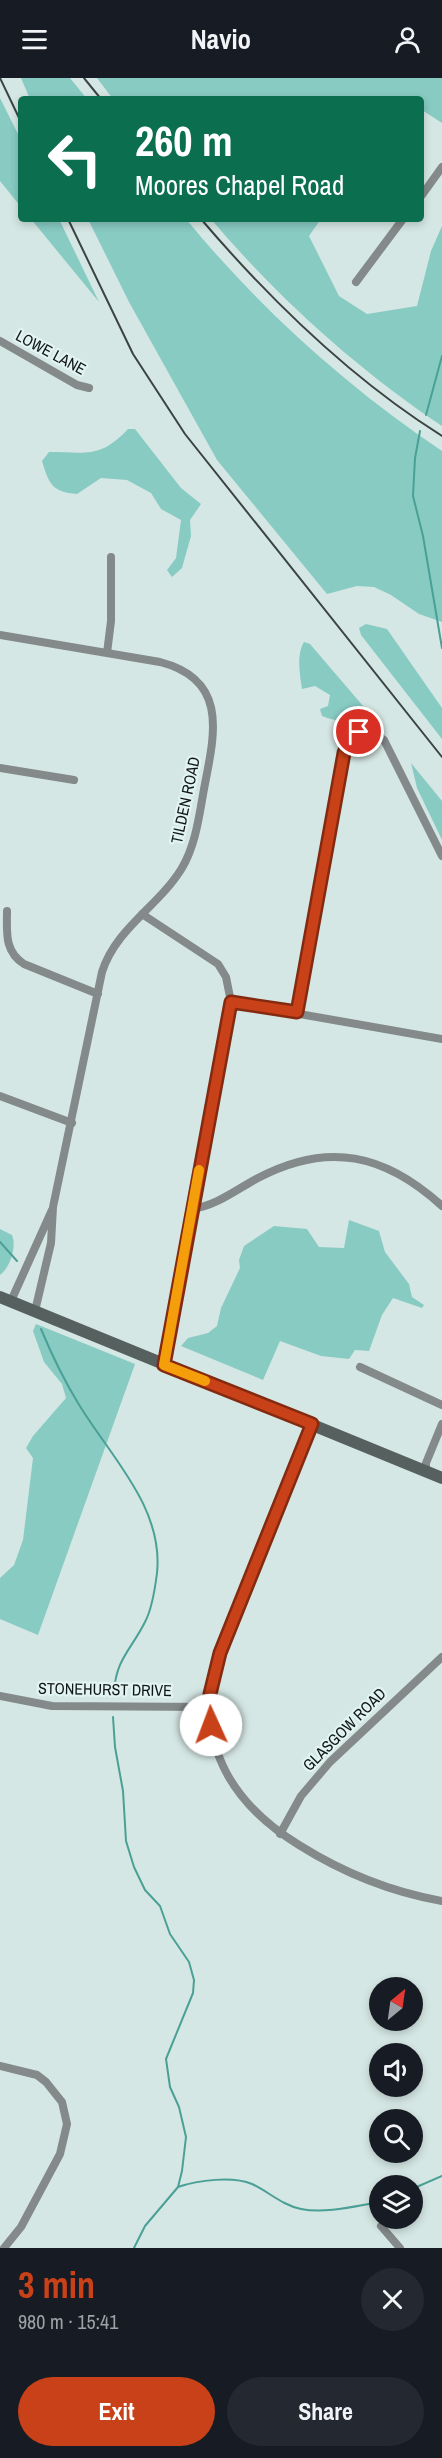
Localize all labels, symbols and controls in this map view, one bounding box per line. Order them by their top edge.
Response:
text: Navio [191,21,251,57]
icon: menu [18,23,51,56]
icon: person [391,23,424,56]
text: 260 m [135,113,233,169]
icon: left [36,120,114,198]
text: Moores Chapel Road [135,167,344,203]
street label: LOWE LANE [12,324,90,380]
pin [333,706,384,757]
icon: arrive [342,715,375,748]
street label: TILDEN ROAD [165,755,205,845]
street label: STONEHURST DRIVE [38,1677,172,1701]
street label: GLASGOW ROAD [298,1683,390,1775]
position arrow [179,1693,243,1757]
north arrow [369,1977,423,2031]
map controls [369,1977,423,2229]
button: sound [369,2043,423,2097]
button: search [369,2109,423,2163]
button: layers [369,2175,423,2229]
text: 3 min [18,2261,95,2309]
button: close [361,2268,424,2331]
text: 980 m · 15:41 [18,2308,118,2335]
button: Exit [18,2377,215,2446]
button: Share [227,2377,424,2446]

